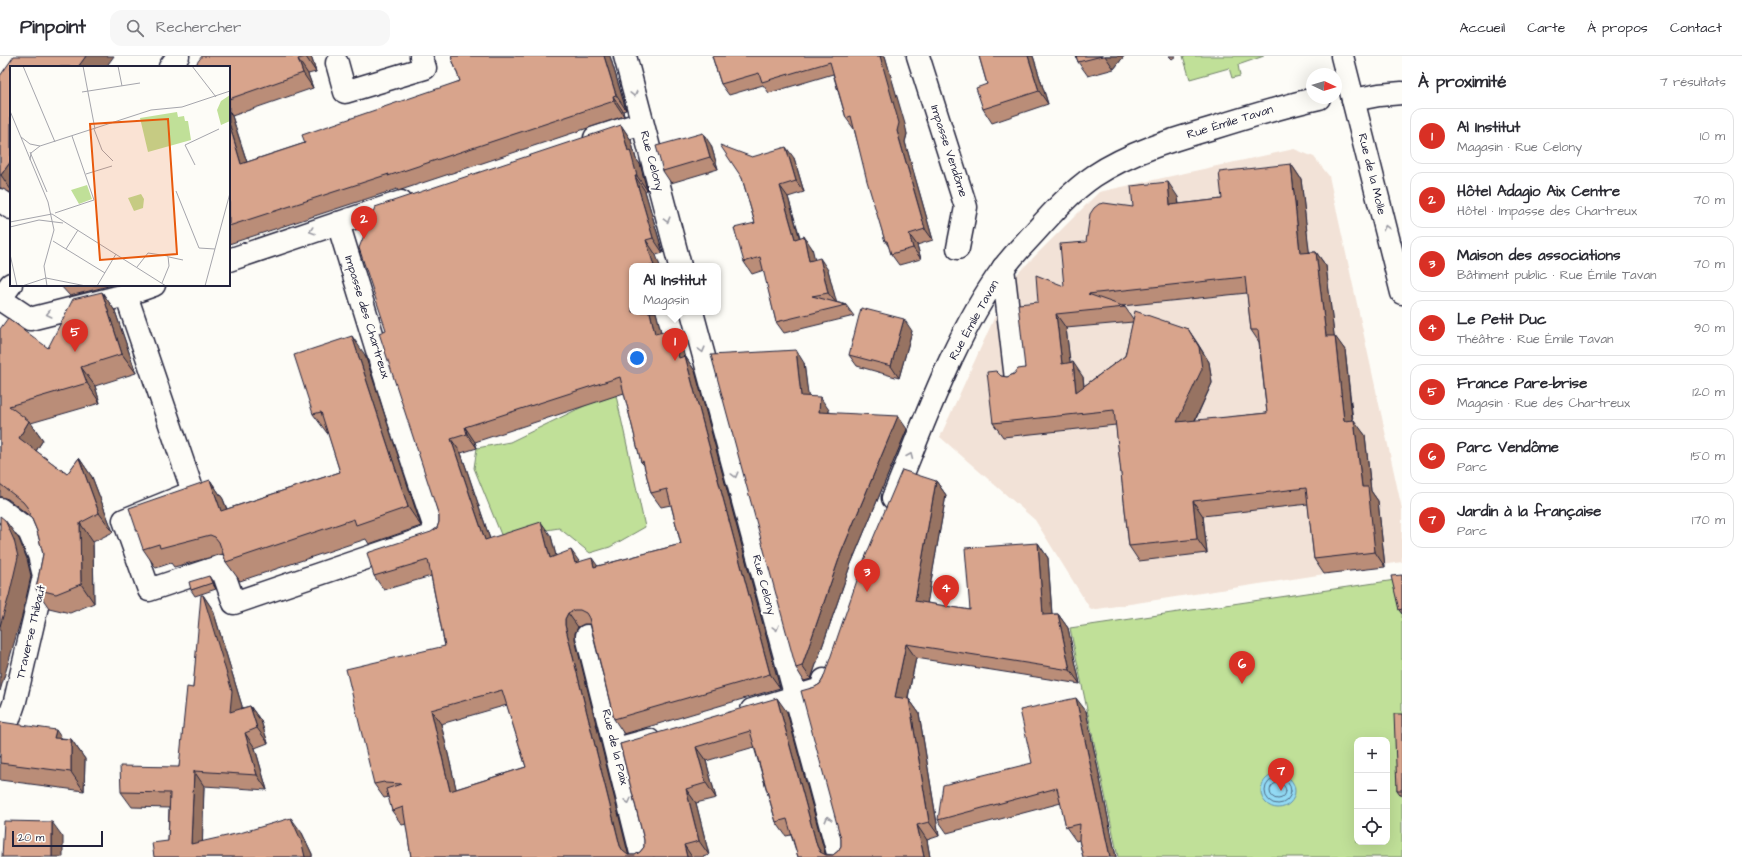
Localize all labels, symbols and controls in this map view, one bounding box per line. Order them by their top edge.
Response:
search box [110,10,390,46]
text: Pinpoint [20,14,86,41]
icon: search [124,17,146,39]
text: Rechercher [156,17,241,38]
text: Accueil [1460,18,1505,38]
text: Carte [1527,18,1565,38]
text: À propos [1587,18,1648,38]
text: Contact [1670,18,1722,38]
inset map [10,66,230,286]
north arrow [1306,68,1342,104]
text: À proximité [1418,70,1507,94]
text: 7 résultats [1660,73,1726,91]
one-way arrow [630,91,638,97]
street label: Rue Émile Tavan [1185,101,1275,143]
street label: Impasse Vendôme [926,103,972,200]
text: Al Institut [1457,117,1520,138]
text: 1 [1431,127,1433,145]
text: 10 m [1700,127,1725,145]
street label: Rue Celony [635,129,668,194]
street label: Rue de la Molle [1354,132,1390,217]
text: Magasin · Rue Celony [1457,138,1582,156]
text: Hôtel Adagio Aix Centre [1457,181,1620,202]
text: 2 [1428,191,1436,209]
text: 70 m [1693,191,1725,209]
text: Hôtel · Impasse des Chartreux [1457,202,1637,220]
pin: 2 [351,206,377,239]
one-way arrow [662,216,671,223]
one-way arrow [1382,225,1390,231]
one-way arrow [308,227,315,235]
text: Maison des associations [1457,245,1620,266]
street label: Impasse des Chartreux [340,253,394,381]
text: 3 [1429,255,1435,273]
text: 70 m [1693,255,1725,273]
popup [629,263,721,315]
text: Bâtiment public · Rue Émile Tavan [1457,266,1657,284]
text: Al Institut [643,270,707,291]
street label: Rue Émile Tavan [945,277,1003,363]
text: Magasin [643,291,689,309]
text: Le Petit Duc [1457,309,1546,330]
one-way arrow [46,310,53,318]
pin: 5 [62,319,88,352]
text: 4 [1428,319,1436,337]
text: 90 m [1694,319,1725,337]
pin: 1 [662,328,688,361]
text: Théâtre · Rue Émile Tavan [1457,330,1614,348]
one-way arrow [697,346,706,353]
your location [627,348,647,368]
text: France Pare-brise [1457,373,1587,394]
text: 5 [1427,383,1437,401]
text: 120 m [1692,383,1725,401]
text: Magasin · Rue des Chartreux [1457,394,1630,412]
text: Parc Vendôme [1457,437,1559,458]
text: 6 [1428,447,1436,465]
text: 150 m [1691,447,1725,465]
one-way arrow [906,452,914,459]
text: Parc [1457,458,1487,476]
one-way arrow [731,472,739,479]
text: Jardin à la française [1457,501,1601,522]
text: 7 [1428,511,1436,529]
text: 170 m [1692,511,1725,529]
text: Parc [1457,522,1487,540]
street label: Rue Celony [747,553,780,618]
pin: 3 [854,559,880,592]
pin: 4 [933,575,959,608]
street label: Traverse Thibaut [12,583,50,681]
one-way arrow [771,624,780,631]
pin: 6 [1229,651,1255,684]
street label: Rue de la Paix [597,707,633,787]
map controls [1354,737,1390,845]
button: + [1354,737,1390,773]
pin: 7 [1268,758,1294,791]
button: − [1354,773,1390,809]
one-way arrow [624,798,632,804]
button: locate [1354,809,1390,845]
one-way arrow [824,816,833,823]
scale bar [12,829,103,848]
text: 20 m [18,830,44,845]

